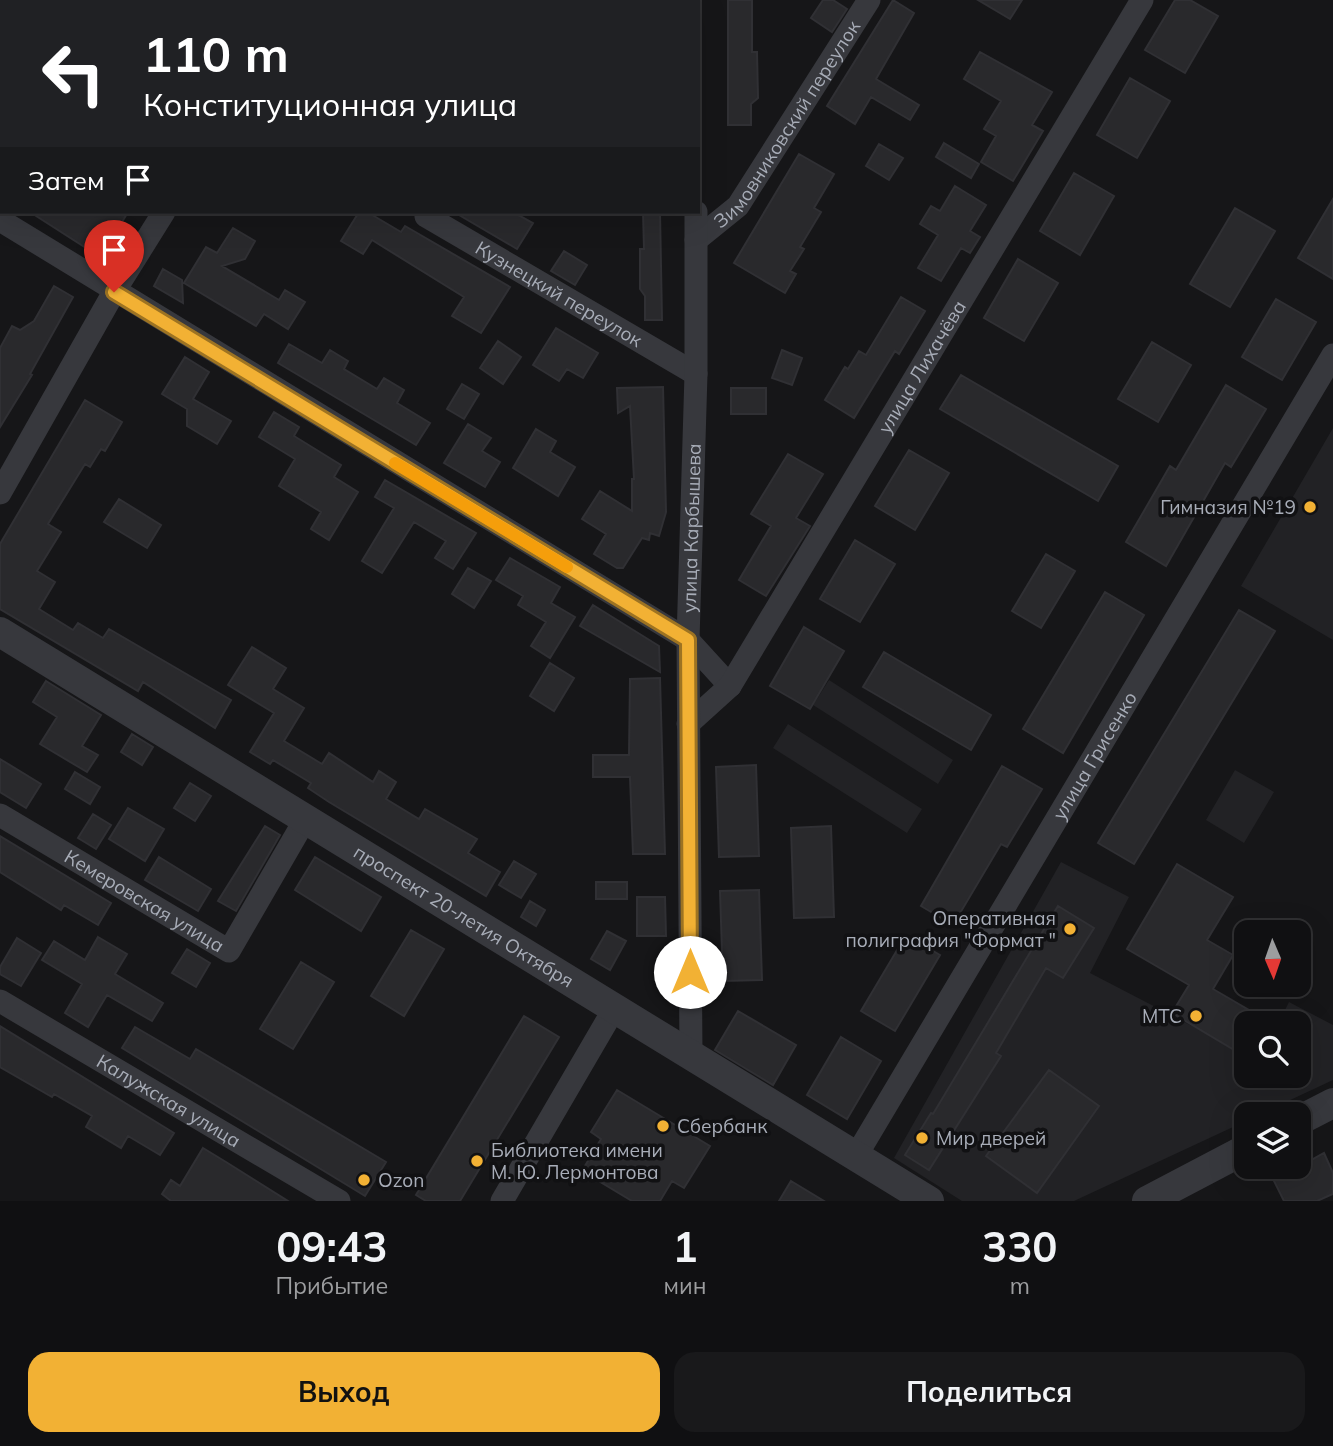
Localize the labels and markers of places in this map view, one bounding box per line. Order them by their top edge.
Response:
pin [84,220,144,292]
place label: Гимназия №19 [1160,495,1296,519]
marker: Гимназия №19 [1302,499,1318,515]
place label: Оперативная полиграфия "Формат " [846,906,1056,952]
marker: Оперативная полиграфия "Формат " [1062,921,1078,937]
place label: МТС [1142,1004,1182,1028]
marker: МТС [1188,1008,1204,1024]
place label: Сбербанк [677,1114,768,1138]
marker: Сбербанк [655,1118,671,1134]
place label: Мир дверей [936,1126,1046,1150]
marker: Мир дверей [914,1130,930,1146]
place label: Библиотека имени М. Ю. Лермонтова [491,1138,663,1184]
marker: Библиотека имени М. Ю. Лермонтова [469,1153,485,1169]
place label: Ozon [378,1168,424,1192]
marker: Ozon [356,1172,372,1188]

